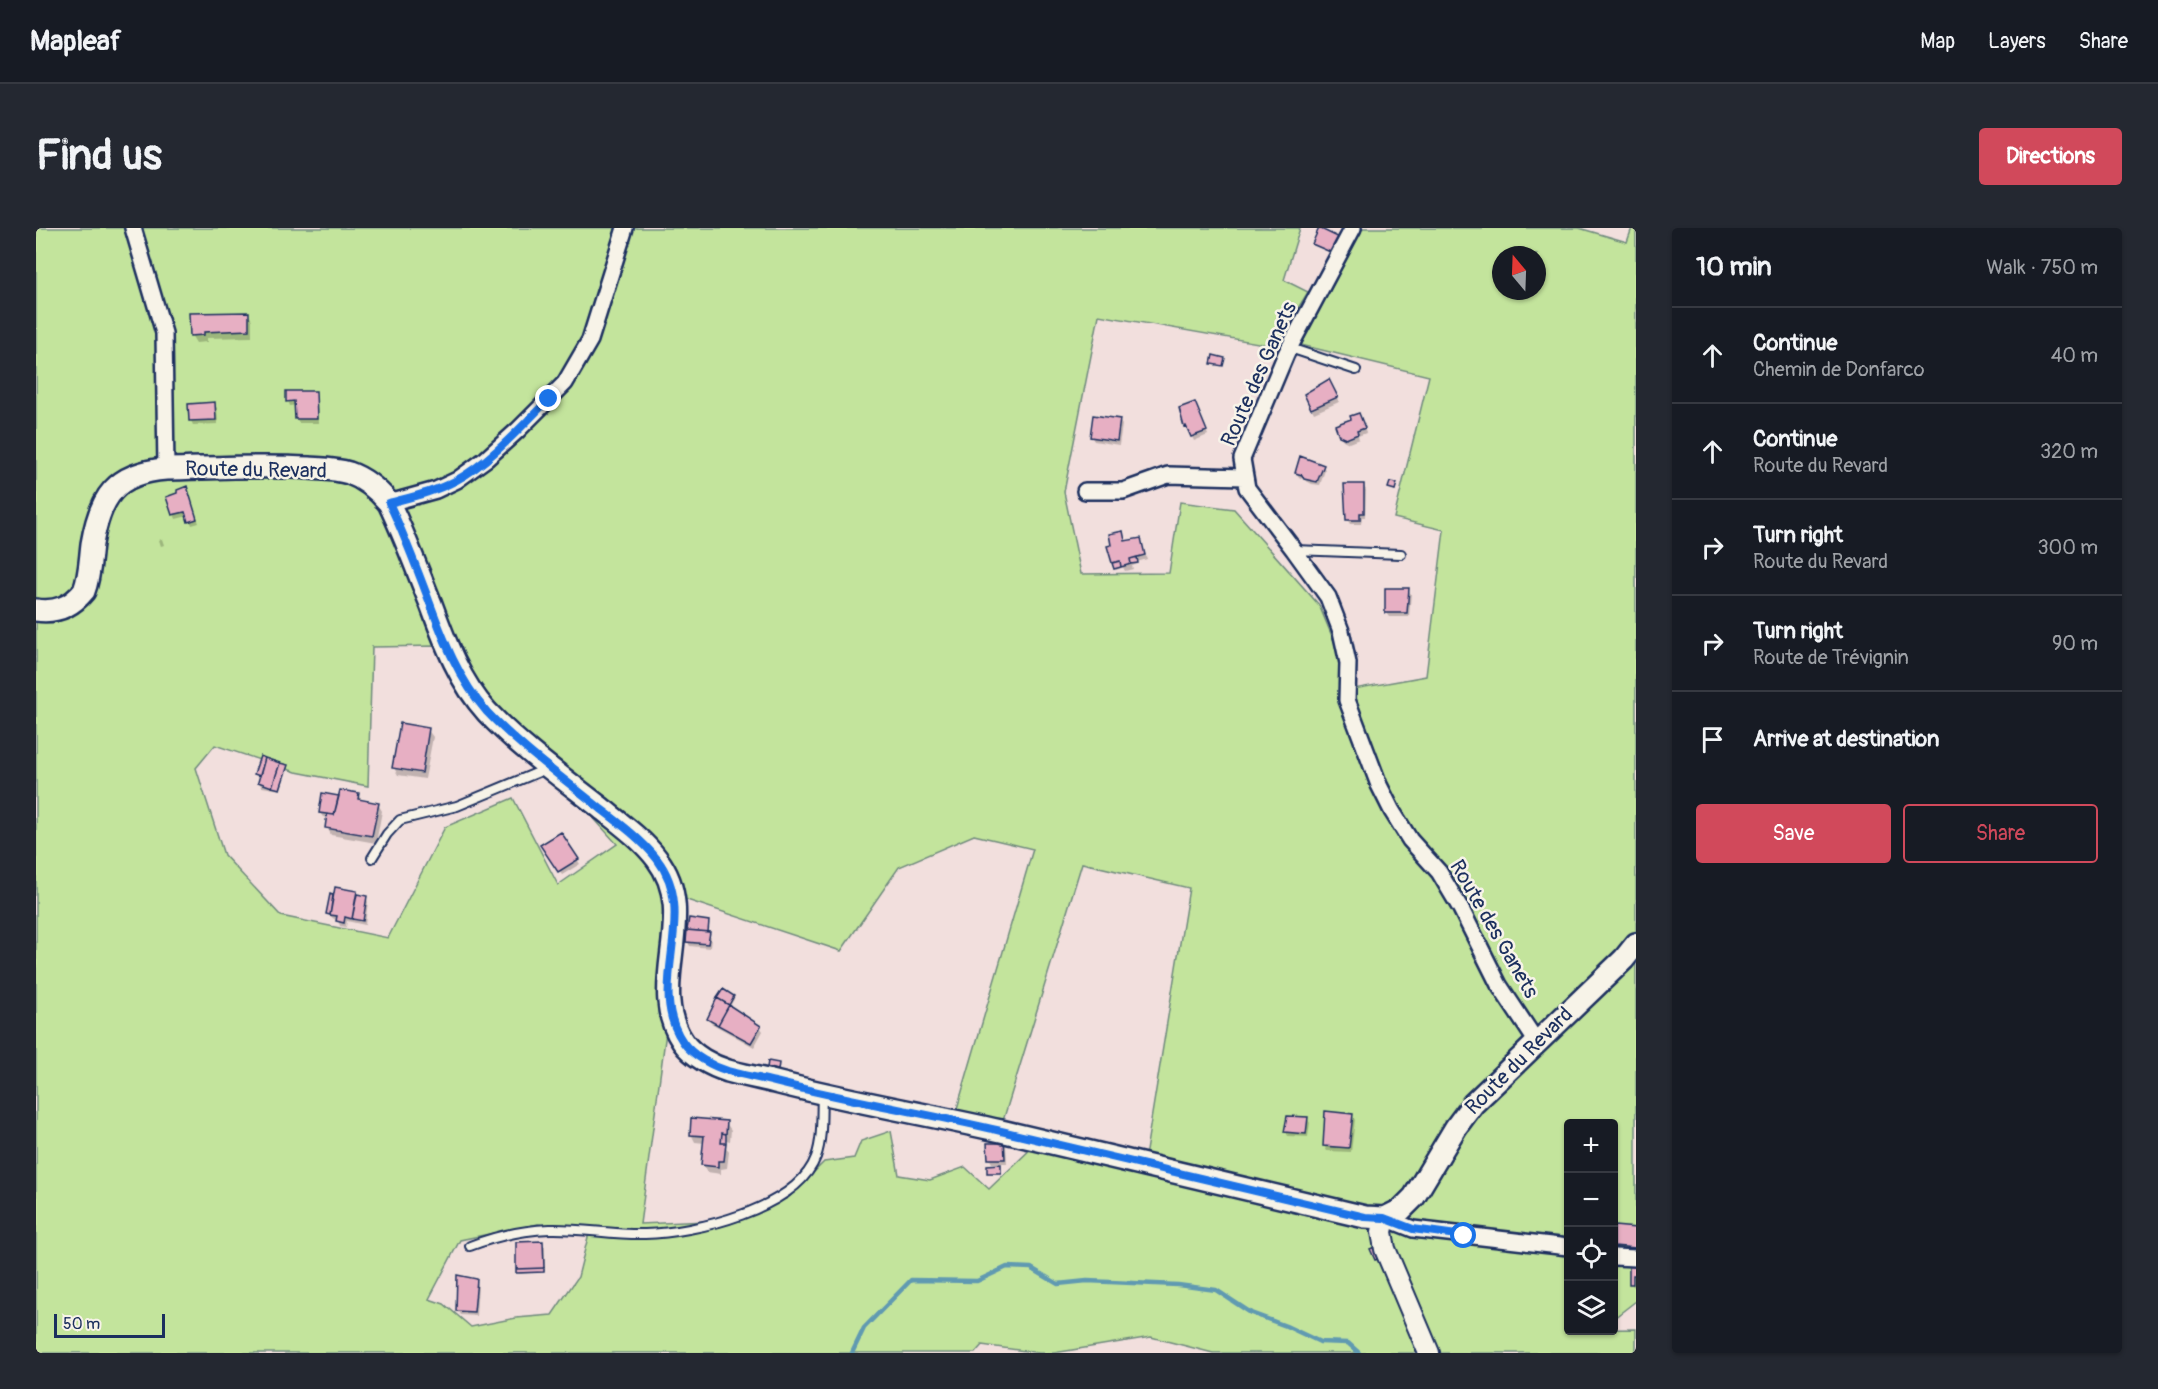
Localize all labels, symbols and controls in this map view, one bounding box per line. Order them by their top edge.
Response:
text: Mapleaf [30,24,121,59]
text: Map [1920,28,1955,55]
text: Layers [1988,28,2046,55]
text: Share [2079,28,2128,55]
button: Directions [1979,128,2122,185]
text: Find us [36,130,162,182]
north arrow [1492,246,1546,300]
text: 10 min [1696,251,1772,283]
text: Walk · 750 m [1986,255,2098,280]
street label: Route des Ganets [1215,297,1303,450]
text: Continue [1753,329,1837,357]
icon: ahead [1696,339,1729,372]
text: 40 m [2051,343,2098,368]
text: Chemin de Donfarco [1753,357,1924,382]
route end [535,385,561,411]
text: Continue [1753,425,1837,453]
icon: ahead [1696,435,1729,468]
text: 320 m [2040,439,2098,464]
text: Route du Revard [1753,453,1888,478]
street label: Route du Revard [185,455,327,485]
text: Turn right [1753,521,1843,549]
icon: right [1696,531,1729,564]
text: 300 m [2037,535,2098,560]
text: Route du Revard [1753,549,1888,574]
text: Turn right [1753,617,1843,645]
icon: right [1696,627,1729,660]
text: 90 m [2052,631,2098,656]
text: Route de Trévignin [1753,645,1909,670]
icon: arrive [1696,723,1729,756]
text: Arrive at destination [1753,725,1939,753]
button: Save [1696,804,1891,863]
button: Share [1903,804,2098,863]
street label: Route des Ganets [1443,855,1545,1004]
street label: Route du Revard [1459,1001,1579,1121]
map controls [1564,1119,1618,1335]
button: + [1564,1119,1618,1173]
button: − [1564,1173,1618,1227]
route start [1450,1222,1476,1248]
button: locate [1564,1227,1618,1281]
button: layers [1564,1281,1618,1335]
scale bar [54,1311,165,1338]
text: 50 m [63,1314,100,1334]

